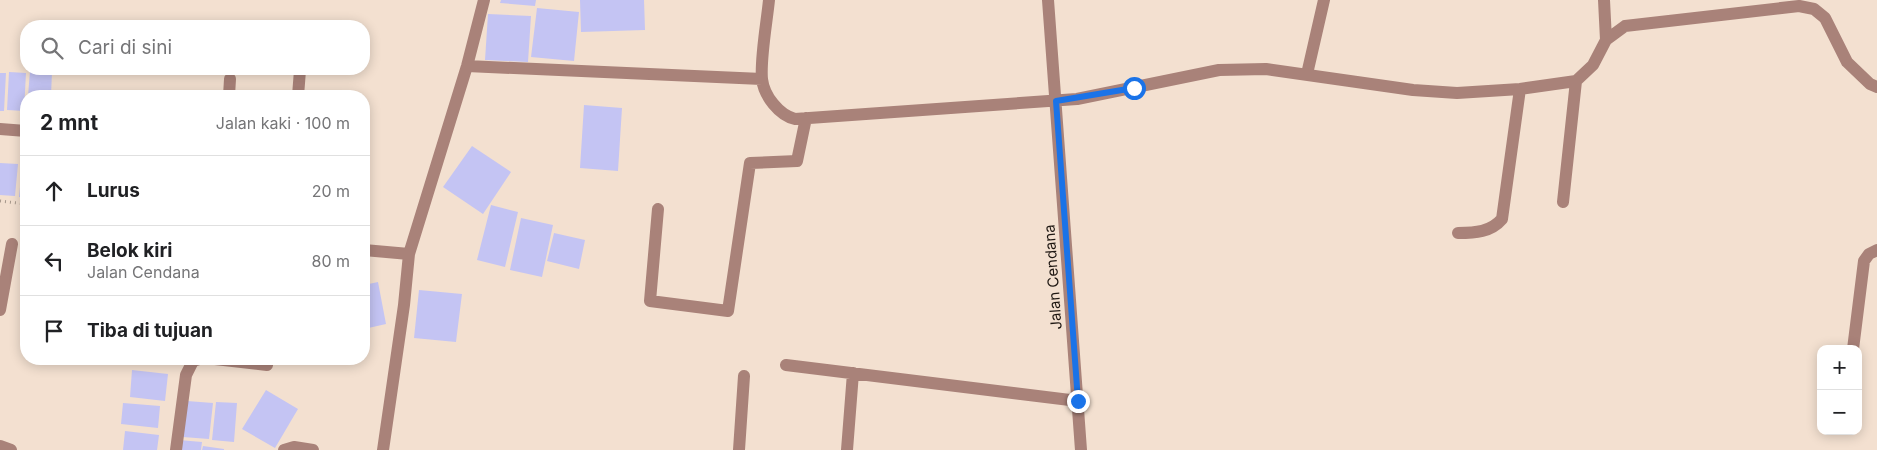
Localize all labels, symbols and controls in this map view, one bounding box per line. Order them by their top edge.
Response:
search box [20,20,370,75]
icon: search [38,34,66,62]
text: Cari di sini [78,36,172,59]
route start [1123,77,1146,100]
text: 2 mnt [40,110,98,135]
text: Jalan kaki · 100 m [216,113,350,133]
icon: ahead [40,177,68,205]
text: Lurus [87,179,140,202]
text: 20 m [312,181,350,201]
street label: Jalan Cendana [1039,224,1066,330]
text: Belok kiri [87,239,172,262]
icon: left [40,247,68,275]
text: 80 m [311,251,350,271]
text: Jalan Cendana [87,262,200,282]
icon: arrive [40,317,68,345]
text: Tiba di tujuan [87,319,213,342]
map controls [1817,345,1862,435]
button: + [1817,345,1862,390]
route end [1067,390,1090,413]
button: − [1817,390,1862,435]

